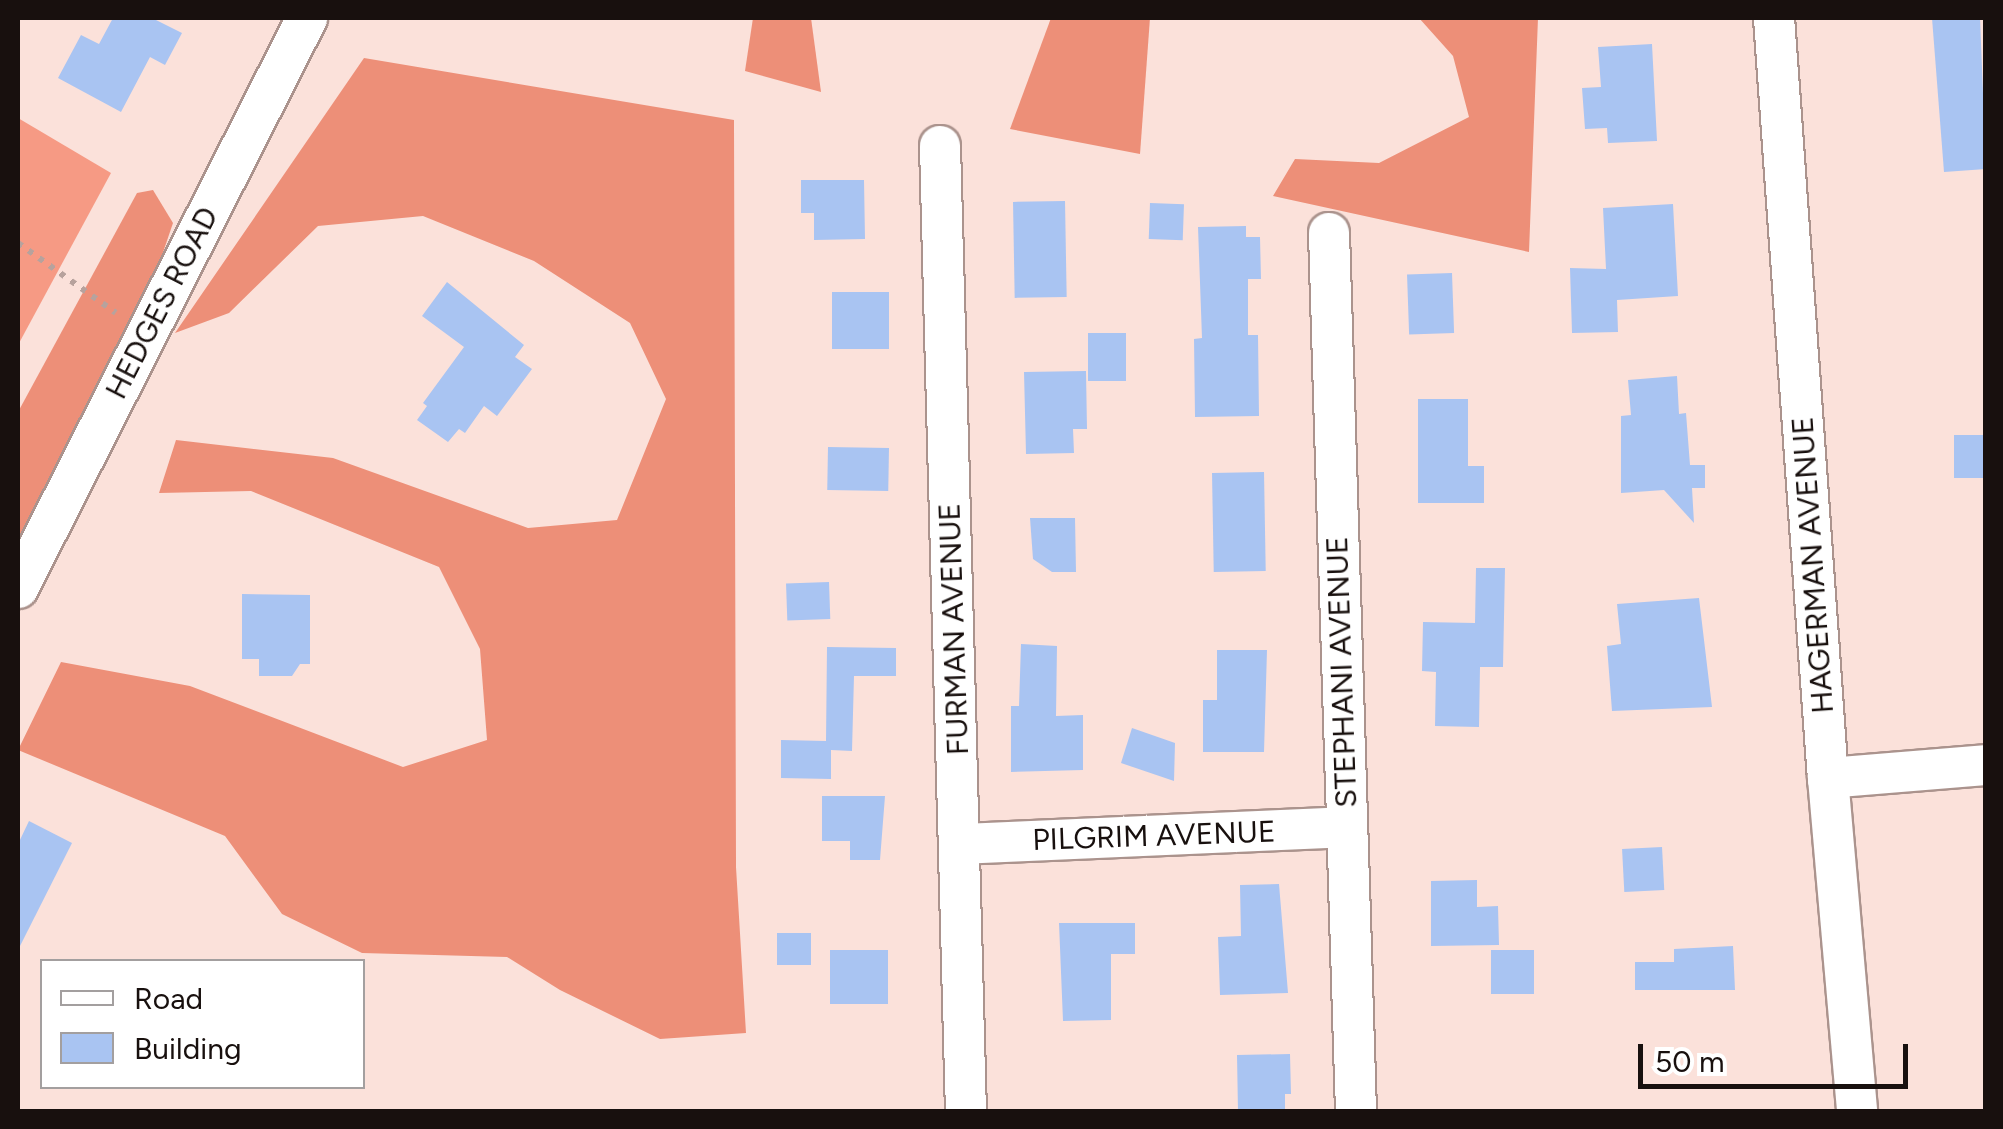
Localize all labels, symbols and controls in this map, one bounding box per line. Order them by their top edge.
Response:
street label: HEDGES ROAD [98,201,226,405]
street label: HAGERMAN AVENUE [1785,415,1841,715]
street label: FURMAN AVENUE [932,502,976,756]
street label: STEPHANI AVENUE [1319,536,1365,808]
street label: PILGRIM AVENUE [1032,814,1276,858]
legend [40,959,365,1089]
text: Road [134,980,203,1017]
scale bar [1643,1024,1913,1086]
text: Building [134,1030,242,1067]
text: 50 m [1655,1043,1724,1080]

